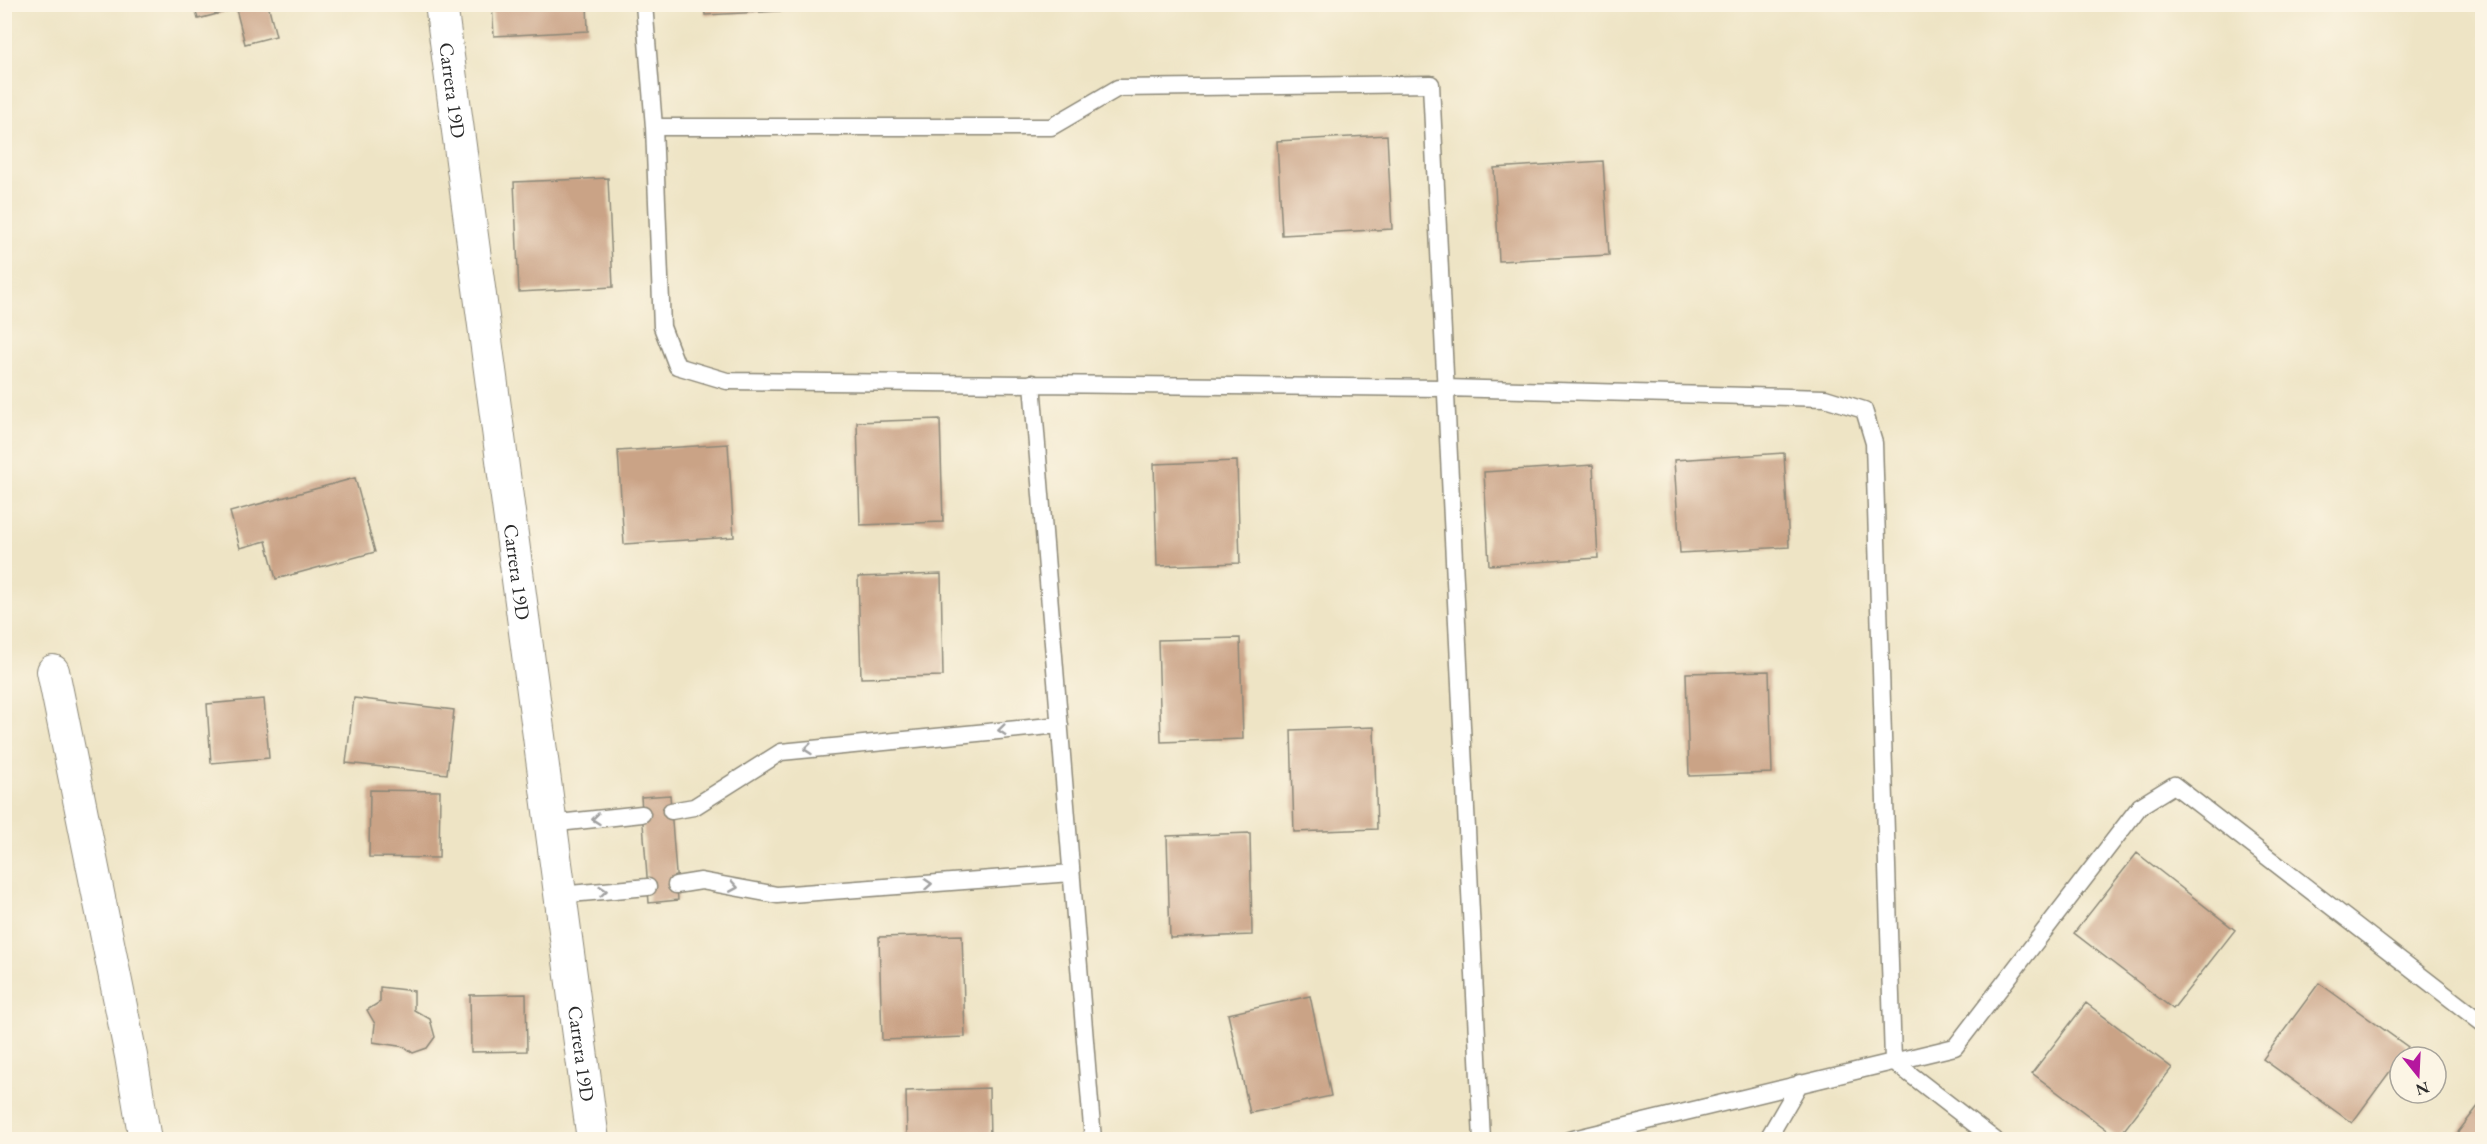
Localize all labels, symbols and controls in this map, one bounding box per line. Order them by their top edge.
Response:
street label: Carrera 19D [433,41,472,140]
street label: Carrera 19D [498,522,536,621]
one-way arrow [997,723,1007,736]
one-way arrow [803,742,812,755]
one-way arrow [591,813,600,825]
one-way arrow [923,877,932,890]
one-way arrow [729,880,739,893]
one-way arrow [599,885,608,898]
street label: Carrera 19D [562,1004,601,1103]
north arrow [2388,1045,2448,1105]
text: N [2413,1077,2432,1101]

